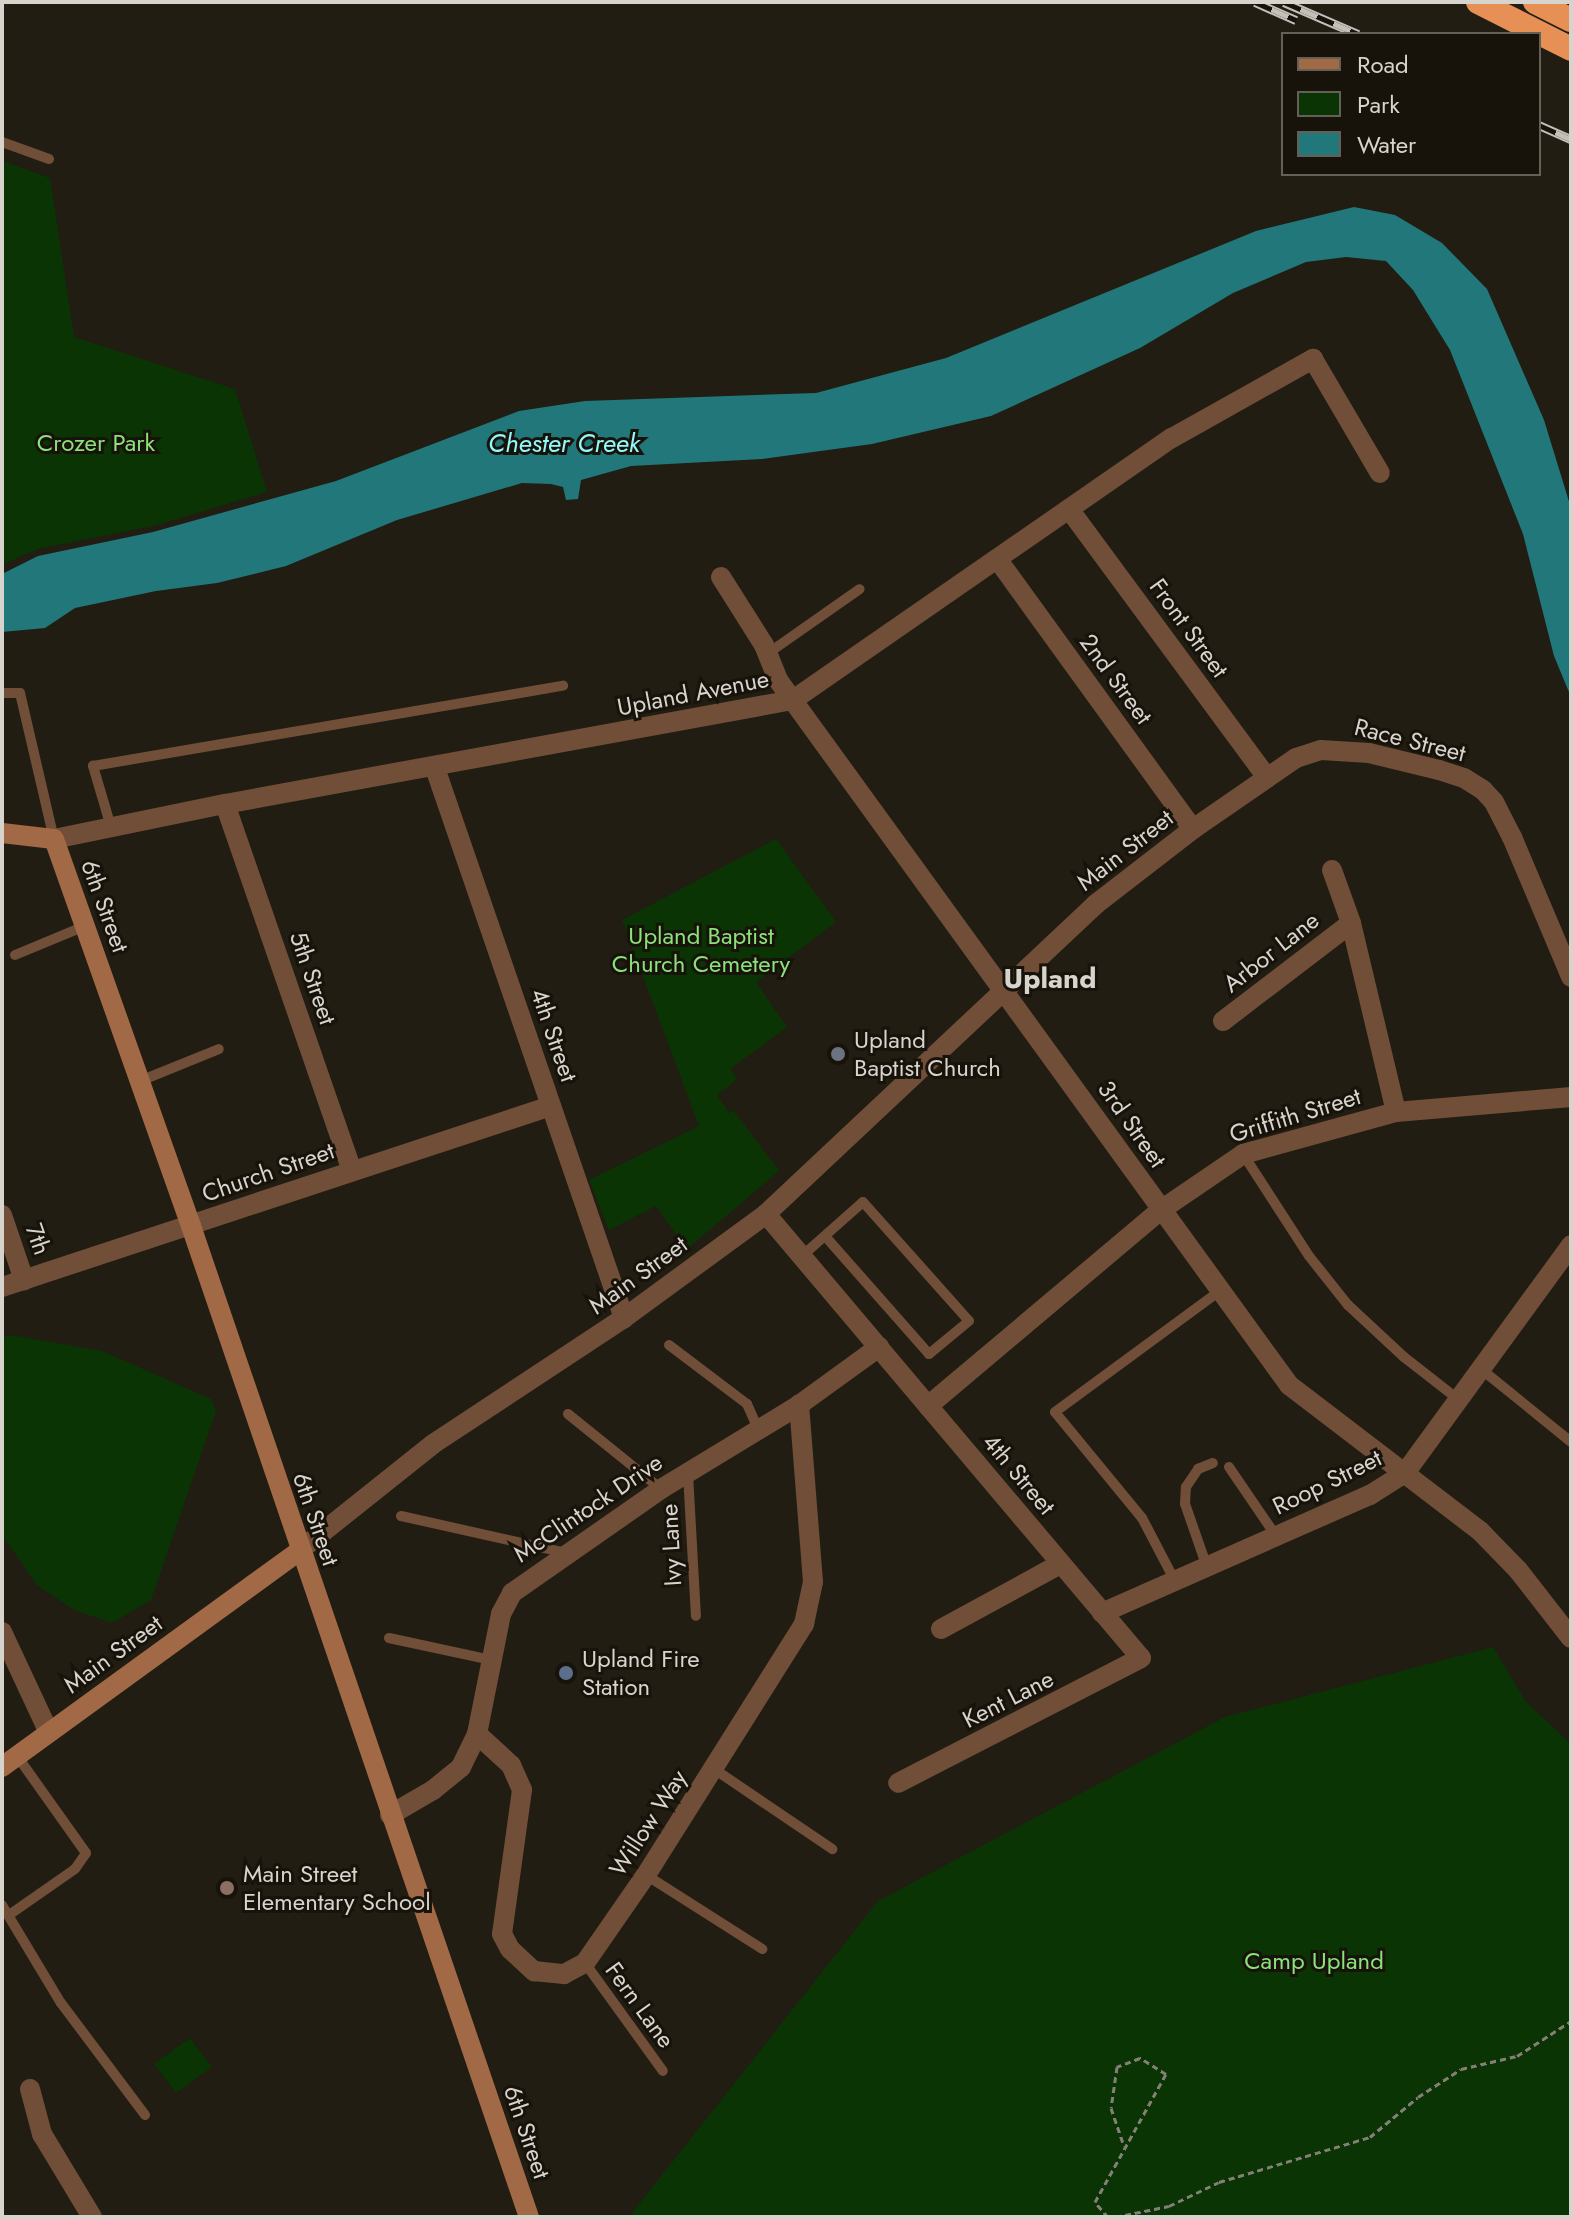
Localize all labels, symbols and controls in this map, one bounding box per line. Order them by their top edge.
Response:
legend [1281,32,1541,176]
text: Road [1357,47,1409,82]
text: Park [1357,87,1400,122]
text: Water [1357,127,1416,162]
water label: Chester Creek [488,428,640,460]
park label: Crozer Park [37,429,155,457]
street label: Front Street [1143,573,1235,683]
street label: 2nd Street [1074,628,1158,730]
street label: Upland Avenue [615,664,771,722]
street label: Race Street [1352,712,1468,768]
street label: Main Street [1071,803,1179,897]
street label: 6th Street [75,856,135,956]
street label: Arbor Lane [1217,906,1325,998]
park label: Upland Baptist Church Cemetery [612,922,790,978]
street label: 5th Street [284,928,342,1028]
district label: Upland [1004,962,1096,996]
street label: 4th Street [525,985,583,1085]
place label: Upland Baptist Church [854,1026,1001,1082]
marker: Upland Baptist Church [829,1045,847,1063]
street label: 3rd Street [1092,1075,1172,1173]
street label: Griffith Street [1226,1081,1364,1149]
street label: Church Street [198,1136,338,1208]
street label: 7th [19,1220,57,1258]
street label: Main Street [583,1230,693,1320]
street label: 4th Street [977,1428,1061,1520]
street label: Roop Street [1268,1443,1386,1521]
street label: McClintock Drive [508,1448,668,1568]
street label: 6th Street [287,1469,345,1569]
street label: Ivy Lane [654,1503,688,1587]
street label: Main Street [58,1609,168,1699]
place label: Upland Fire Station [582,1645,700,1701]
marker: Upland Fire Station [557,1664,575,1682]
street label: Kent Lane [958,1664,1058,1734]
street label: Willow Way [603,1765,693,1881]
place label: Main Street Elementary School [243,1860,431,1916]
marker: Main Street Elementary School [218,1879,236,1897]
park label: Camp Upland [1244,1947,1384,1975]
street label: Fern Lane [599,1956,681,2054]
street label: 6th Street [498,2082,556,2182]

